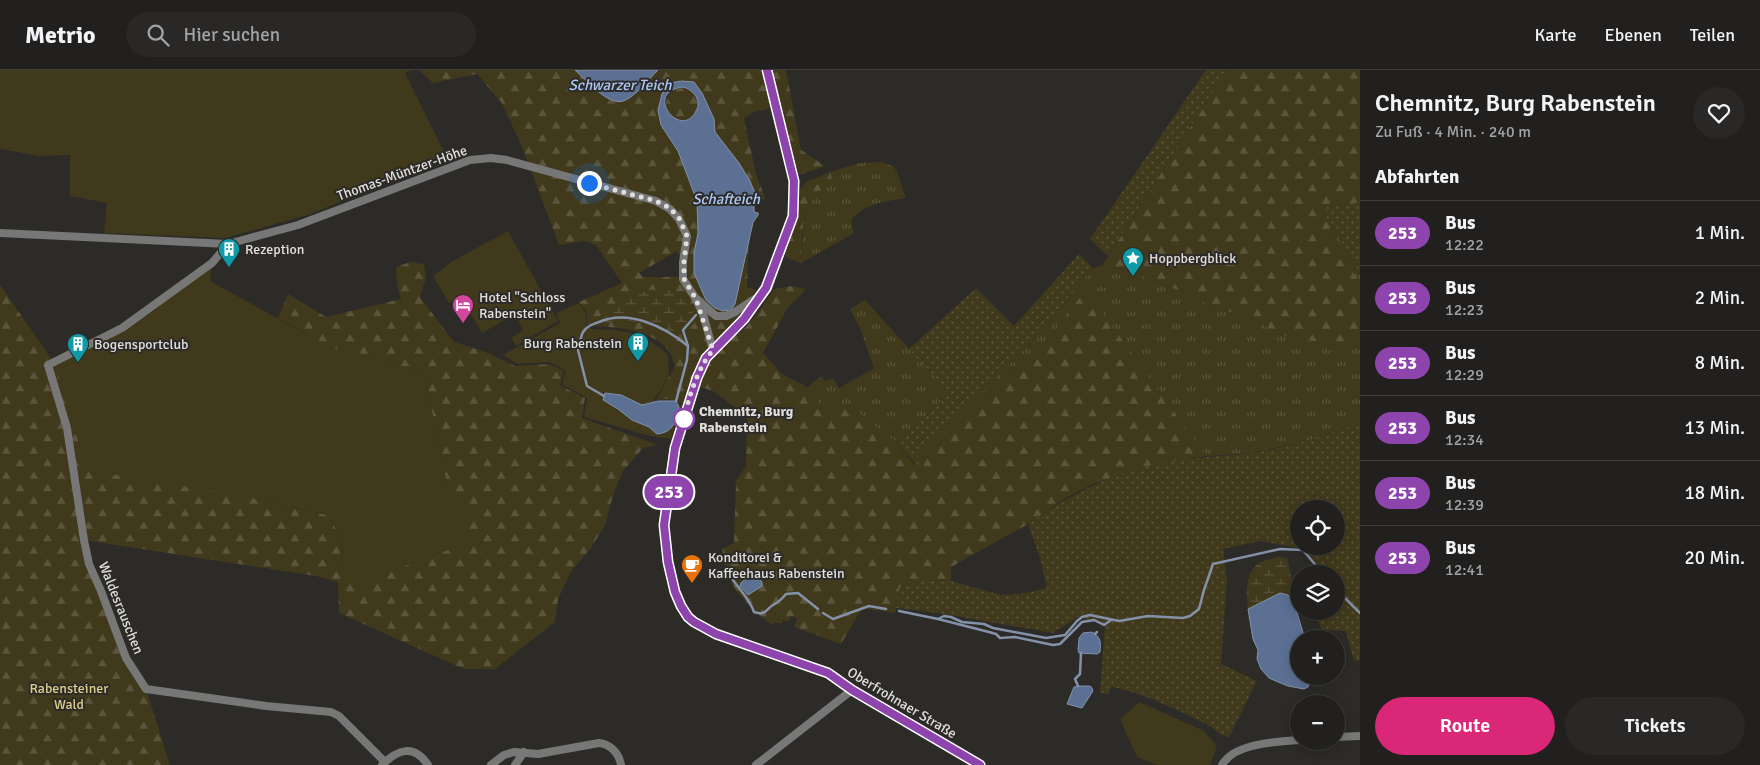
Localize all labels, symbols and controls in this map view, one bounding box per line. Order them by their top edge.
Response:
search box [126,12,476,57]
text: Metrio [25,20,96,50]
icon: search [144,21,172,49]
text: Hier suchen [184,23,280,47]
text: Karte [1534,24,1576,46]
text: Ebenen [1604,24,1662,46]
text: Teilen [1690,24,1735,46]
water label: Schwarzer Teich [568,76,672,94]
button: heart [1693,87,1745,139]
text: Chemnitz, Burg Rabenstein [1375,88,1656,118]
text: Zu Fuß · 4 Min. · 240 m [1375,122,1531,142]
street label: Thomas-Müntzer-Höhe [335,142,469,204]
text: Abfahrten [1375,165,1459,189]
your location [577,171,602,196]
water label: Schafteich [692,190,761,208]
text: Bus [1445,211,1476,235]
text: 1 Min. [1695,221,1745,245]
text: 253 [1388,222,1417,244]
text: 12:22 [1445,235,1484,255]
building icon: Rezeption [217,237,241,268]
place label: Rezeption [245,241,304,258]
place icon: Hoppbergblick [1121,246,1145,277]
place label: Hoppbergblick [1149,250,1236,267]
text: Bus [1445,276,1476,300]
text: 2 Min. [1695,286,1745,310]
text: 253 [1388,287,1417,309]
place label: Hotel "Schloss Rabenstein" [479,289,565,322]
hotel icon: Hotel "Schloss Rabenstein" [451,293,475,324]
text: 12:23 [1445,300,1484,320]
building icon: Burg Rabenstein [626,331,650,362]
building icon: Bogensportclub [66,332,90,363]
place label: Burg Rabenstein [524,335,622,352]
place label: Bogensportclub [94,336,188,353]
text: Bus [1445,341,1476,365]
text: 8 Min. [1695,351,1745,375]
text: 253 [1388,352,1417,374]
text: 12:29 [1445,365,1484,385]
place label: Chemnitz, Burg Rabenstein [699,403,794,436]
text: Bus [1445,406,1476,430]
marker: Chemnitz, Burg Rabenstein [673,408,695,430]
text: 13 Min. [1684,416,1745,440]
text: 253 [1388,417,1417,439]
text: 12:34 [1445,430,1484,450]
text: Bus [1445,471,1476,495]
line badge: 253 [640,476,698,508]
text: 253 [654,481,684,503]
text: 18 Min. [1684,481,1745,505]
text: 253 [1388,482,1417,504]
text: 12:39 [1445,495,1484,515]
map controls [1290,500,1345,750]
button: locate [1290,500,1345,555]
text: Bus [1445,536,1476,560]
text: 20 Min. [1684,546,1745,570]
text: 253 [1388,547,1417,569]
place label: Konditorei & Kaffeehaus Rabenstein [708,549,845,582]
cafe icon: Konditorei & Kaffeehaus Rabenstein [680,553,704,584]
street label: Waldesrauschen [95,559,147,657]
text: 12:41 [1445,560,1484,580]
button: layers [1290,565,1345,620]
button: + [1290,630,1345,685]
street label: Oberfrohnaer Straße [844,664,960,742]
park label: Rabensteiner Wald [30,680,109,713]
button: − [1290,695,1345,750]
button: Route [1375,697,1555,755]
button: Tickets [1565,697,1745,755]

